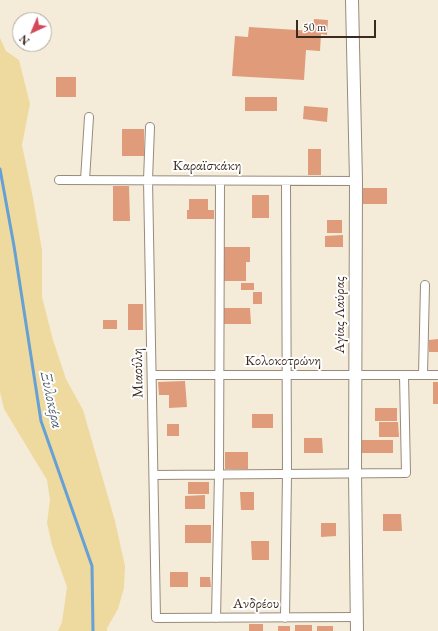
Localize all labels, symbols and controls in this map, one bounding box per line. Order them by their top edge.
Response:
north arrow [12,12,52,52]
scale bar [298,12,378,38]
text: 50 m [303,19,326,35]
text: N [16,32,32,48]
street label: Καραϊσκάκη [173,157,241,175]
street label: Αγίας Λαύρας [331,276,349,354]
street label: Μιαούλη [129,348,147,398]
street label: Κολοκοτρώνη [245,352,321,370]
water label: Ξυλοκέρα [36,370,66,430]
street label: Ανδρέου [233,595,279,613]

